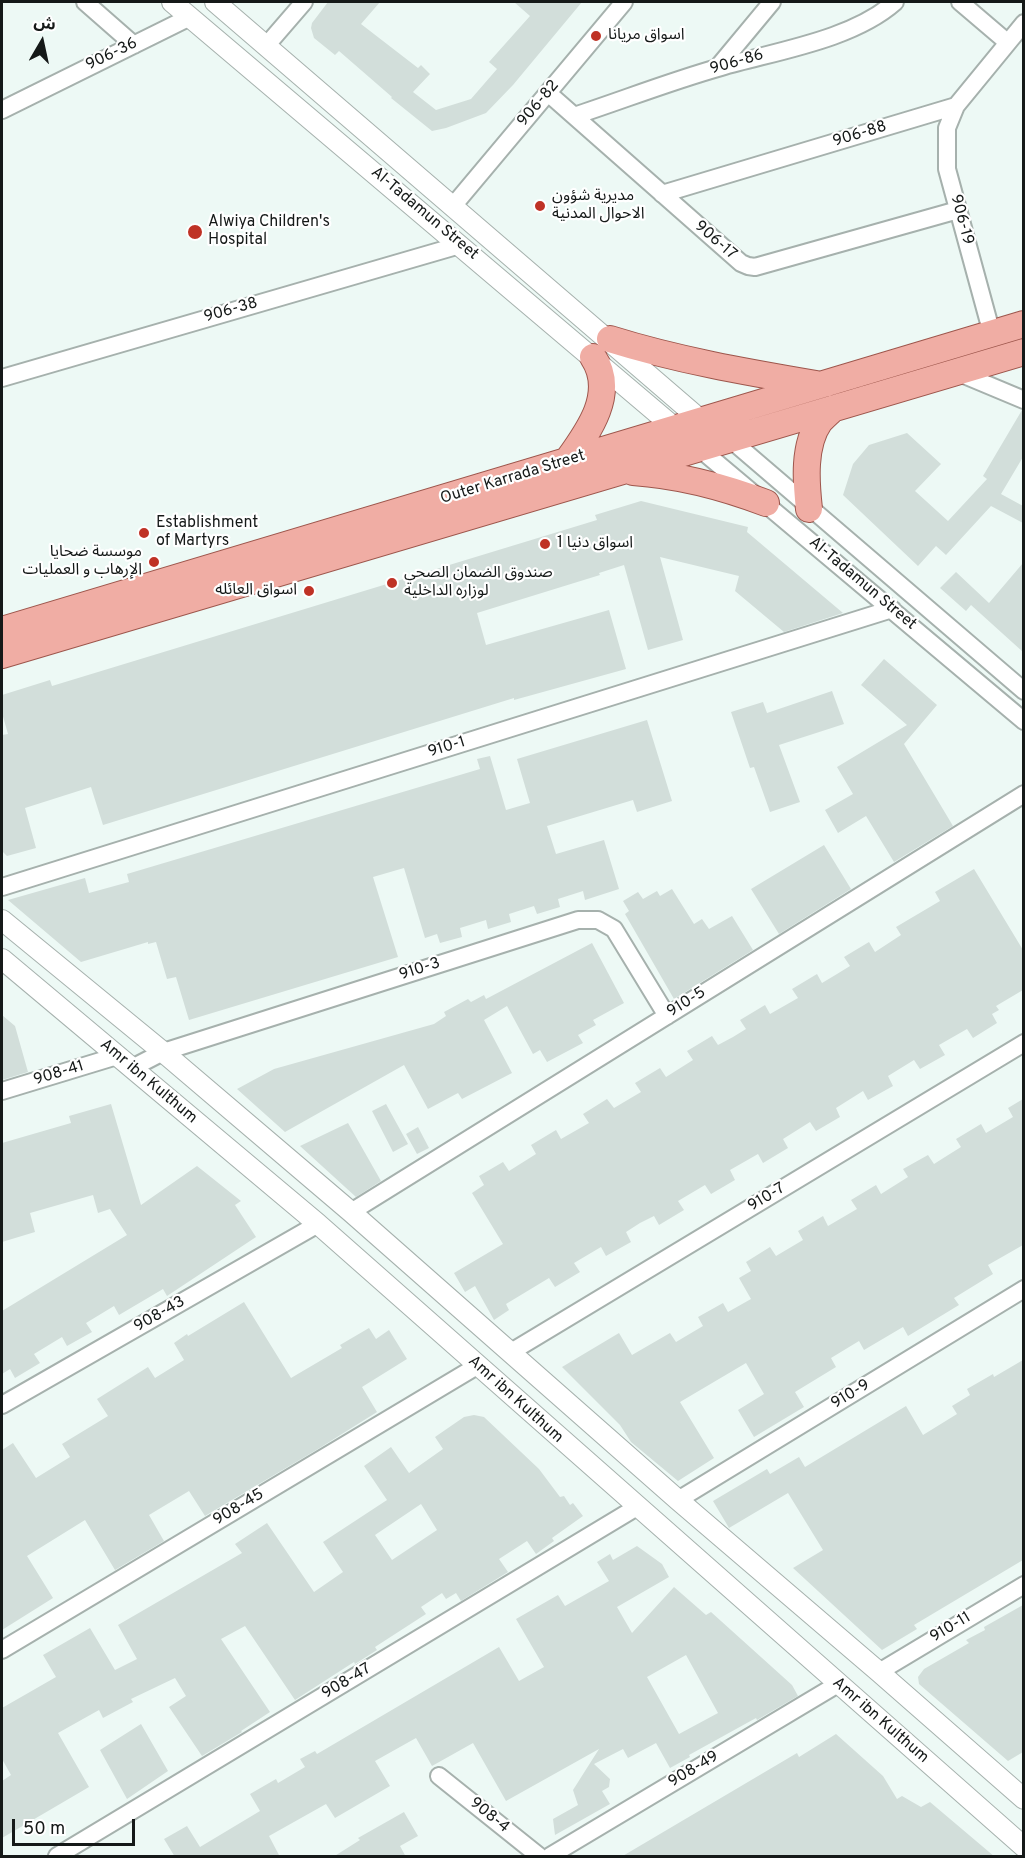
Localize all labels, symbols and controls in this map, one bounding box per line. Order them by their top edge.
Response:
north arrow [12,12,72,72]
text: ش [32,13,57,36]
place label: اسواق مريانا [608,26,685,46]
marker: اسواق مريانا [589,29,603,43]
street label: 906-36 [83,34,141,76]
street label: 906-86 [708,46,766,80]
street label: 906-82 [514,77,564,131]
street label: 906-88 [831,118,889,152]
street label: Al-Tadamun Street [366,163,482,265]
place label: مديرية شؤون الاحوال المدنية [552,187,645,225]
street label: 906-19 [945,193,977,247]
marker: مديرية شؤون الاحوال المدنية [533,199,547,213]
place label: Alwiya Children's Hospital [208,213,330,251]
street label: 906-17 [690,217,740,265]
marker: Alwiya Children's Hospital [186,223,204,241]
street label: 906-38 [202,294,260,328]
street label: Outer Karrada Street [438,447,588,509]
place label: Establishment of Martyrs [156,514,258,552]
marker: Establishment of Martyrs [137,526,151,540]
street label: Al-Tadamun Street [804,533,920,635]
place label: اسواق دنيا 1 [557,534,633,554]
marker: اسواق دنيا 1 [538,537,552,551]
place label: موسسة ضحايا الإرهاب و العمليات [22,543,142,581]
marker: موسسة ضحايا الإرهاب و العمليات [147,555,161,569]
place label: صندوق الضمان الصحي لوزاره الداخليه [404,564,553,602]
marker: صندوق الضمان الصحي لوزاره الداخليه [385,576,399,590]
place label: اسواق العائله [215,581,297,601]
marker: اسواق العائله [302,584,316,598]
street label: 910-1 [426,733,468,763]
street label: 910-3 [397,954,443,986]
street label: 910-5 [664,984,710,1022]
street label: Amr ibn Kulthum [95,1036,201,1128]
street label: 908-41 [31,1057,87,1091]
street label: 910-7 [745,1180,789,1216]
street label: 908-43 [131,1293,189,1337]
street label: Amr ibn Kulthum [463,1352,567,1448]
street label: 910-9 [828,1376,874,1414]
street label: 908-45 [210,1485,268,1531]
street label: 910-11 [927,1608,975,1648]
street label: 908-47 [319,1660,375,1704]
street label: Amr ibn Kulthum [828,1674,932,1768]
street label: 908-49 [665,1748,723,1792]
street label: 908-4 [465,1794,513,1838]
scale bar [15,1807,138,1845]
text: 50 m [23,1818,65,1841]

